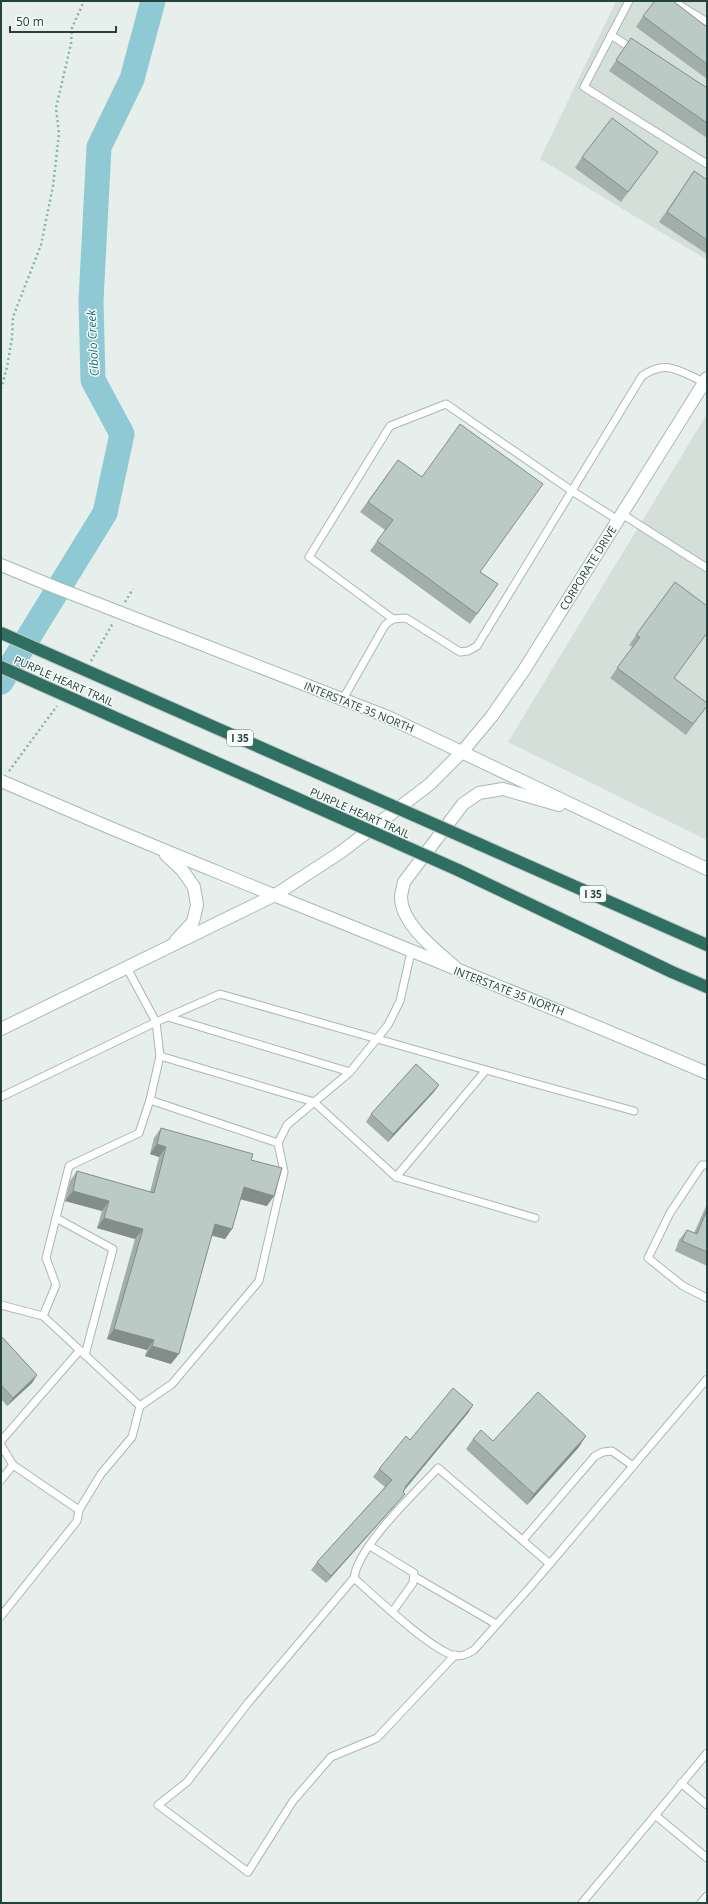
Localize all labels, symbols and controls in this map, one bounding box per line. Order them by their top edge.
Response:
scale bar [10,8,116,34]
text: 50 m [16,13,44,30]
water label: Cibolo Creek [82,308,103,377]
street label: CORPORATE DRIVE [556,523,620,613]
street label: PURPLE HEART TRAIL [12,652,117,710]
street label: INTERSTATE 35 NORTH [302,678,417,736]
road number: I 35 [227,730,253,746]
street label: PURPLE HEART TRAIL [308,784,413,842]
road number: I 35 [580,886,606,902]
street label: INTERSTATE 35 NORTH [452,962,567,1019]

